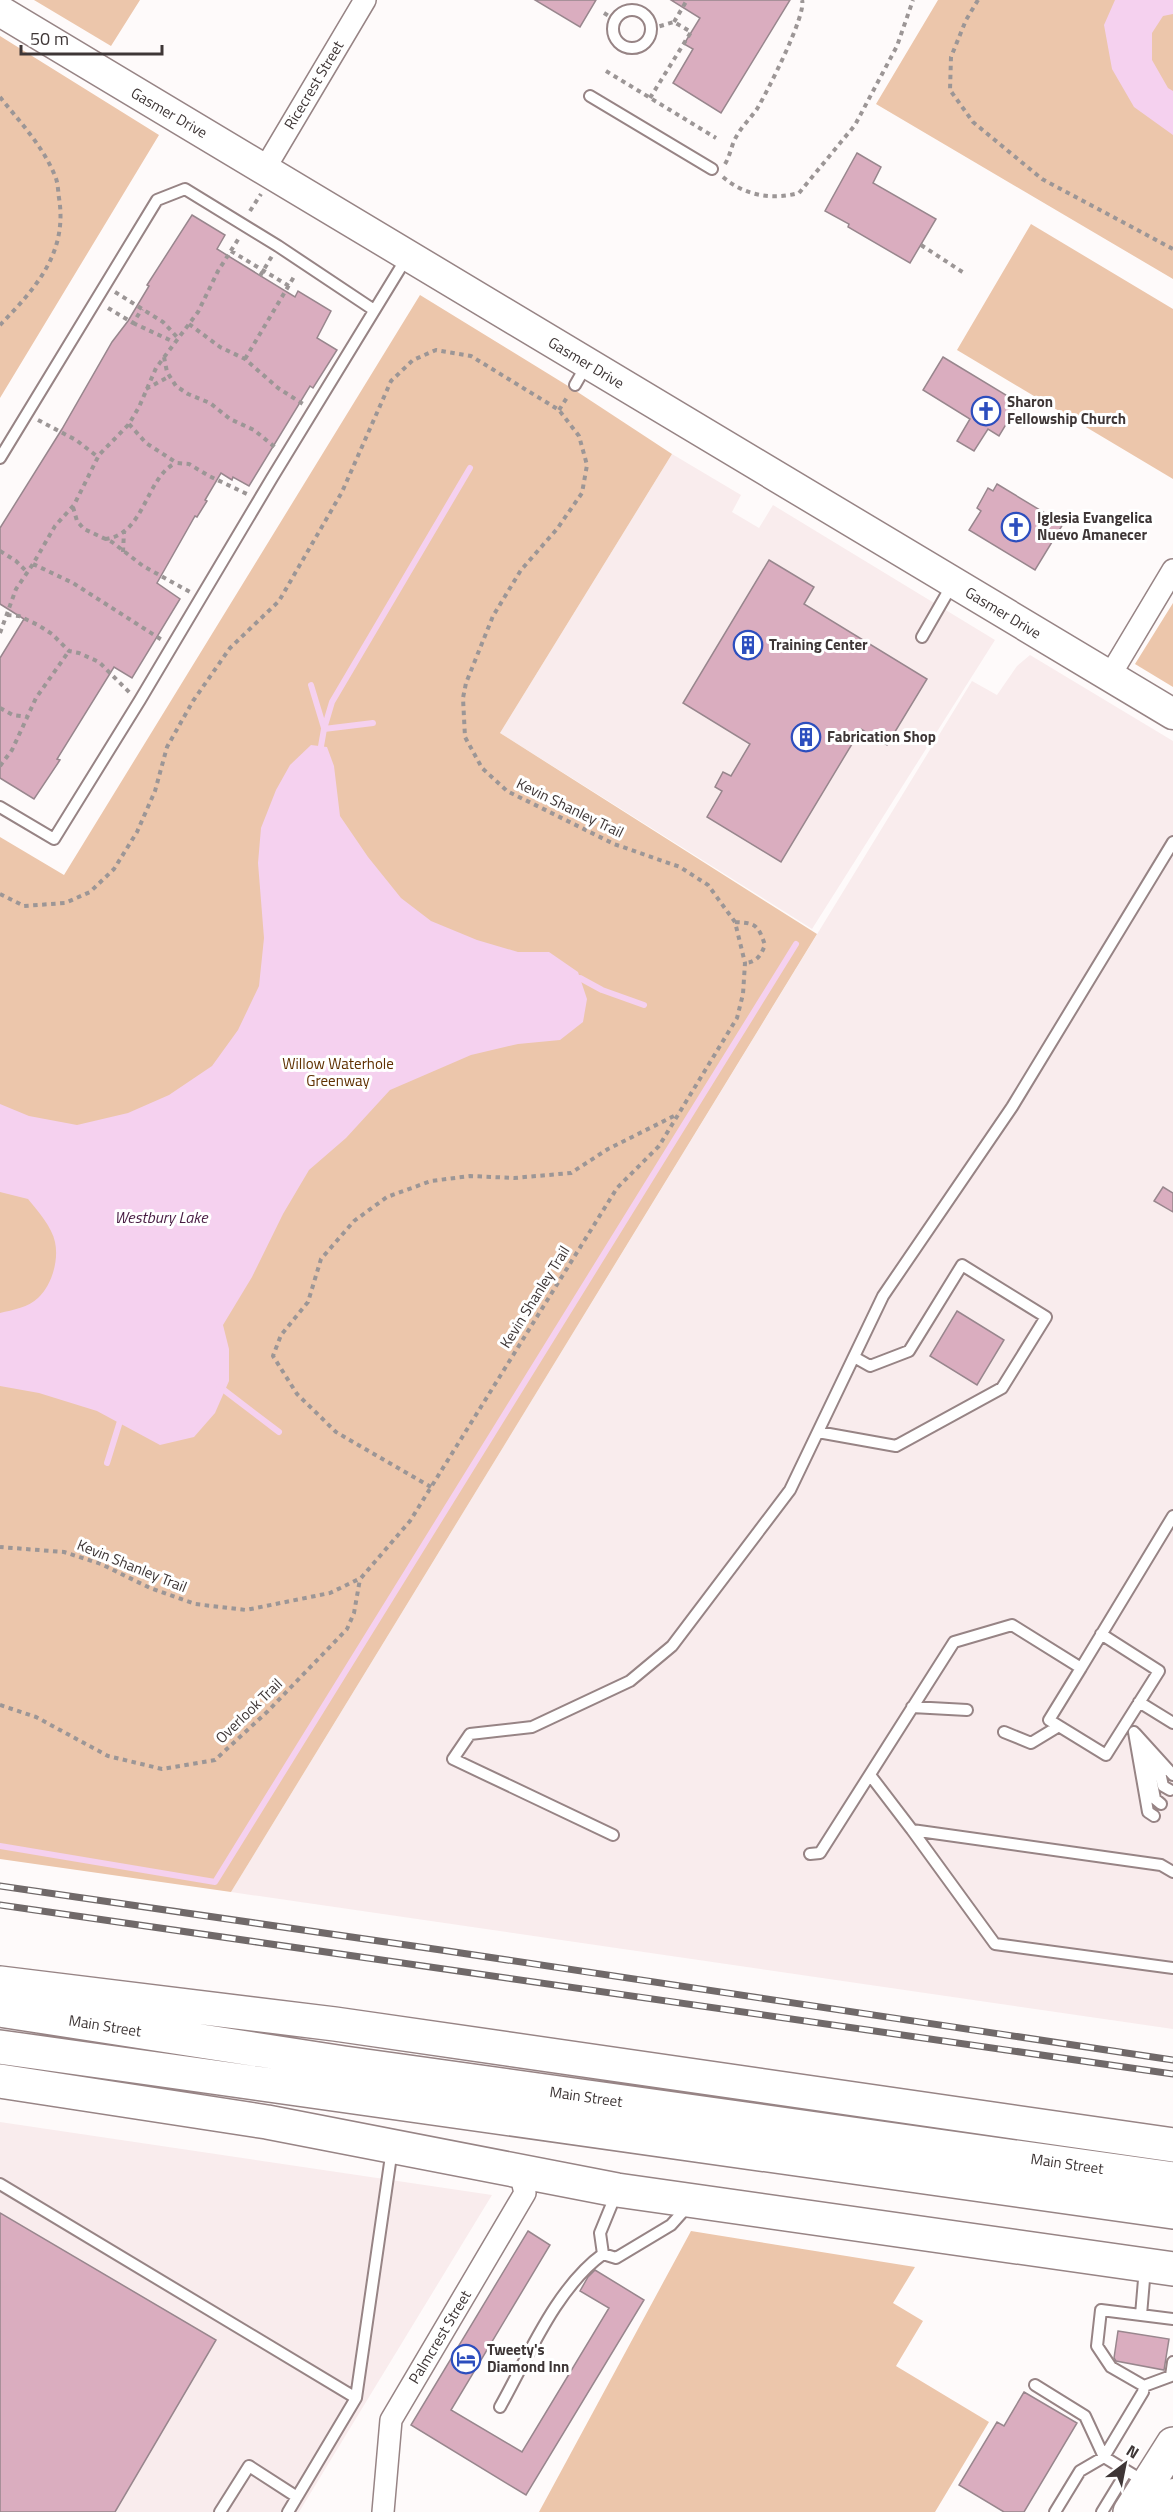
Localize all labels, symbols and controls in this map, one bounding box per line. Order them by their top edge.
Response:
scale bar [21,18,162,56]
text: 50 m [30,25,69,52]
street label: Ricecrest Street [278,35,350,133]
street label: Gasmer Drive [127,81,212,144]
street label: Gasmer Drive [544,331,629,394]
place label: Sharon Fellowship Church [1007,390,1126,430]
church icon: Sharon Fellowship Church [970,395,1002,427]
place label: Iglesia Evangelica Nuevo Amanecer [1037,506,1153,546]
church icon: Iglesia Evangelica Nuevo Amanecer [1000,511,1032,543]
street label: Gasmer Drive [961,581,1046,644]
building icon: Training Center [732,629,764,661]
place label: Training Center [769,633,868,656]
building icon: Fabrication Shop [790,721,822,753]
place label: Fabrication Shop [827,725,936,748]
street label: Kevin Shanley Trail [513,772,628,844]
park label: Willow Waterhole Greenway [282,1052,394,1092]
water label: Westbury Lake [114,1205,209,1229]
street label: Kevin Shanley Trail [494,1241,575,1352]
street label: Kevin Shanley Trail [74,1533,191,1598]
street label: Overlook Trail [210,1673,287,1749]
street label: Main Street [67,2008,144,2043]
street label: Main Street [548,2080,625,2113]
street label: Main Street [1029,2147,1106,2180]
street label: Palmcrest Street [402,2285,477,2388]
place label: Tweety's Diamond Inn [487,2338,569,2378]
hotel icon: Tweety's Diamond Inn [450,2343,482,2375]
north arrow [1095,2434,1155,2494]
text: N [1122,2438,1144,2464]

